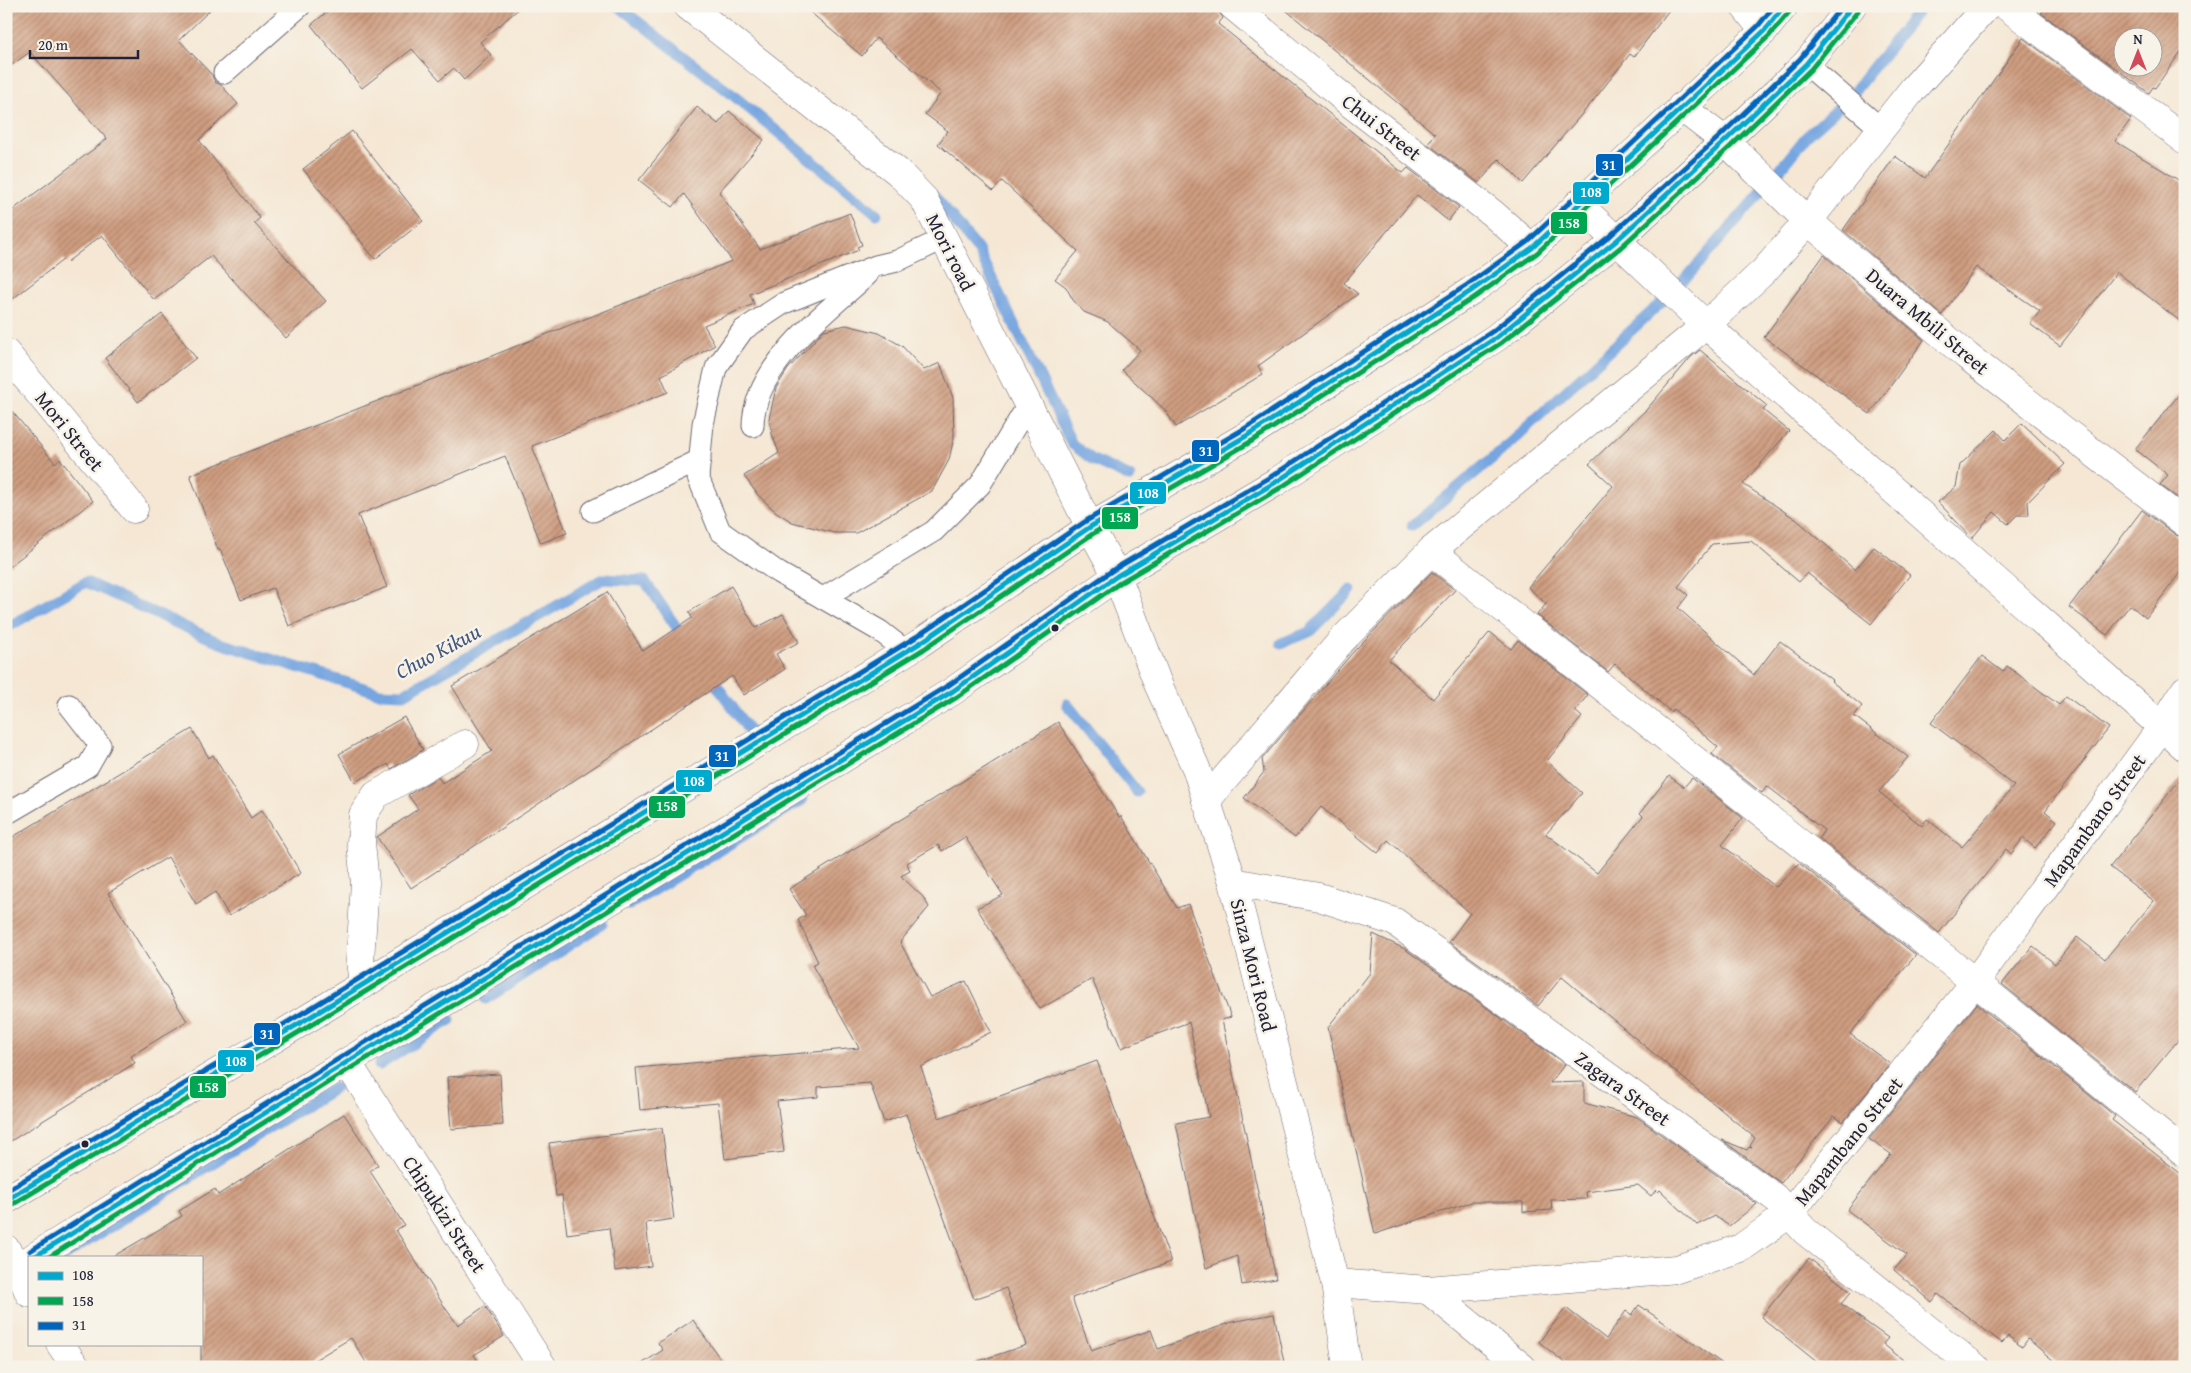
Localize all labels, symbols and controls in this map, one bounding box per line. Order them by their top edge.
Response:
scale bar [30,28,138,60]
north arrow [2114,28,2164,78]
text: N [2133,29,2143,49]
text: 20 m [38,34,69,55]
street label: Chui Street [1336,87,1428,167]
line badge: 31 [1595,153,1624,177]
text: 31 [1602,155,1616,175]
line badge: 108 [1572,181,1610,205]
text: 108 [1580,182,1602,202]
street label: Mori road [919,208,983,296]
line badge: 158 [1550,211,1588,235]
text: 158 [1558,213,1580,233]
street label: Duara Mbili Street [1860,261,1996,381]
street label: Mori Street [29,385,111,477]
line badge: 31 [1191,439,1220,463]
text: 31 [1199,441,1213,461]
line badge: 108 [1129,481,1167,505]
text: 108 [1137,483,1159,503]
line badge: 158 [1101,506,1139,530]
text: 158 [1109,507,1131,527]
water label: Chuo Kikuu [390,615,487,687]
unlabelled marker [1050,623,1060,633]
line badge: 31 [708,744,737,768]
text: 31 [715,746,729,766]
street label: Mapambano Street [2036,747,2152,893]
line badge: 108 [675,769,713,793]
text: 108 [683,771,705,791]
line badge: 158 [648,795,686,819]
text: 158 [656,796,678,816]
street label: Sinza Mori Road [1223,896,1285,1035]
line badge: 31 [253,1022,281,1046]
text: 31 [260,1024,274,1044]
street label: Zagara Street [1569,1043,1677,1133]
line badge: 108 [217,1049,255,1073]
text: 108 [225,1051,247,1071]
street label: Mapambano Street [1787,1070,1909,1212]
line badge: 158 [189,1075,227,1099]
text: 158 [197,1077,219,1097]
unlabelled marker [80,1139,90,1149]
street label: Chipukizi Street [396,1150,494,1278]
legend [28,1256,202,1346]
text: 108 [72,1264,94,1285]
text: 158 [72,1290,94,1311]
text: 31 [72,1314,86,1335]

